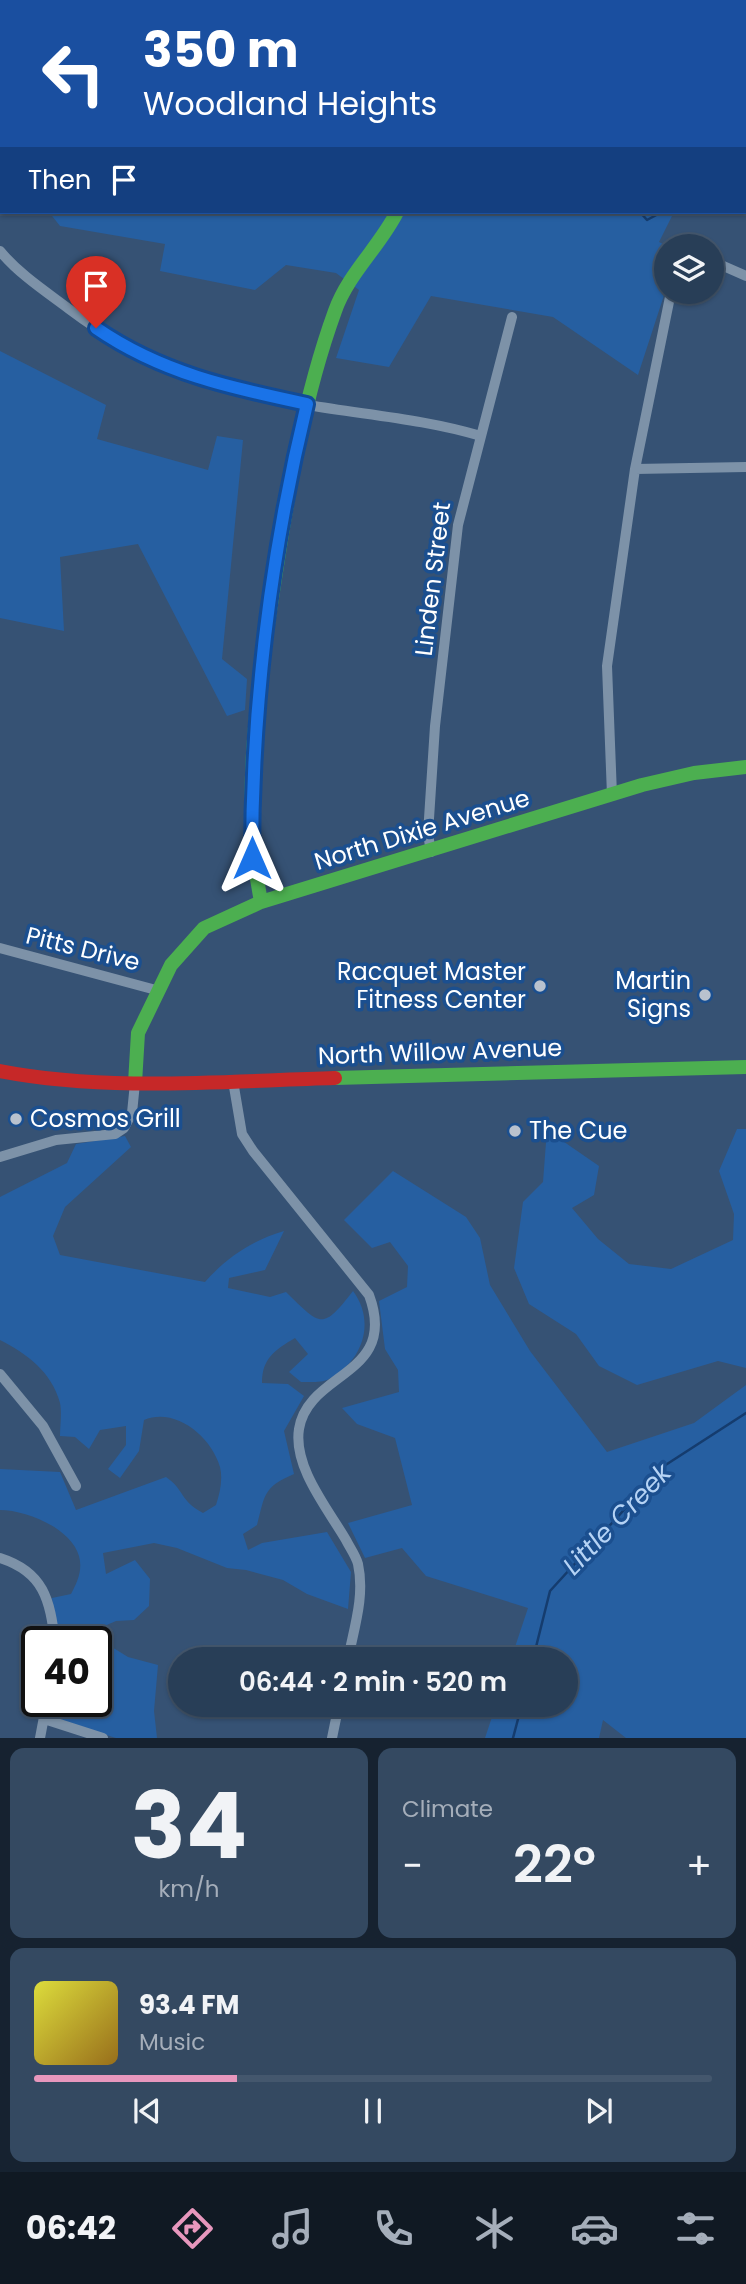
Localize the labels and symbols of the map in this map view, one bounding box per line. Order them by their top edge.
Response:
pin [66,256,126,328]
street label: Linden Street [407,500,458,658]
street label: North Dixie Avenue [310,781,533,878]
position arrow [215,821,289,895]
street label: Pitts Drive [23,918,144,979]
place label: Racquet Master Fitness Center [337,955,526,1016]
place label: Martin Signs [615,964,691,1025]
marker: Racquet Master Fitness Center [532,978,548,994]
marker: Martin Signs [697,987,713,1003]
street label: North Willow Avenue [317,1031,563,1072]
place label: Cosmos Grill [30,1102,181,1135]
marker: Cosmos Grill [8,1111,24,1127]
place label: The Cue [529,1114,627,1147]
marker: The Cue [507,1123,523,1139]
water label: Little Creek [555,1454,680,1583]
speed limit sign: 40 [21,1626,112,1717]

